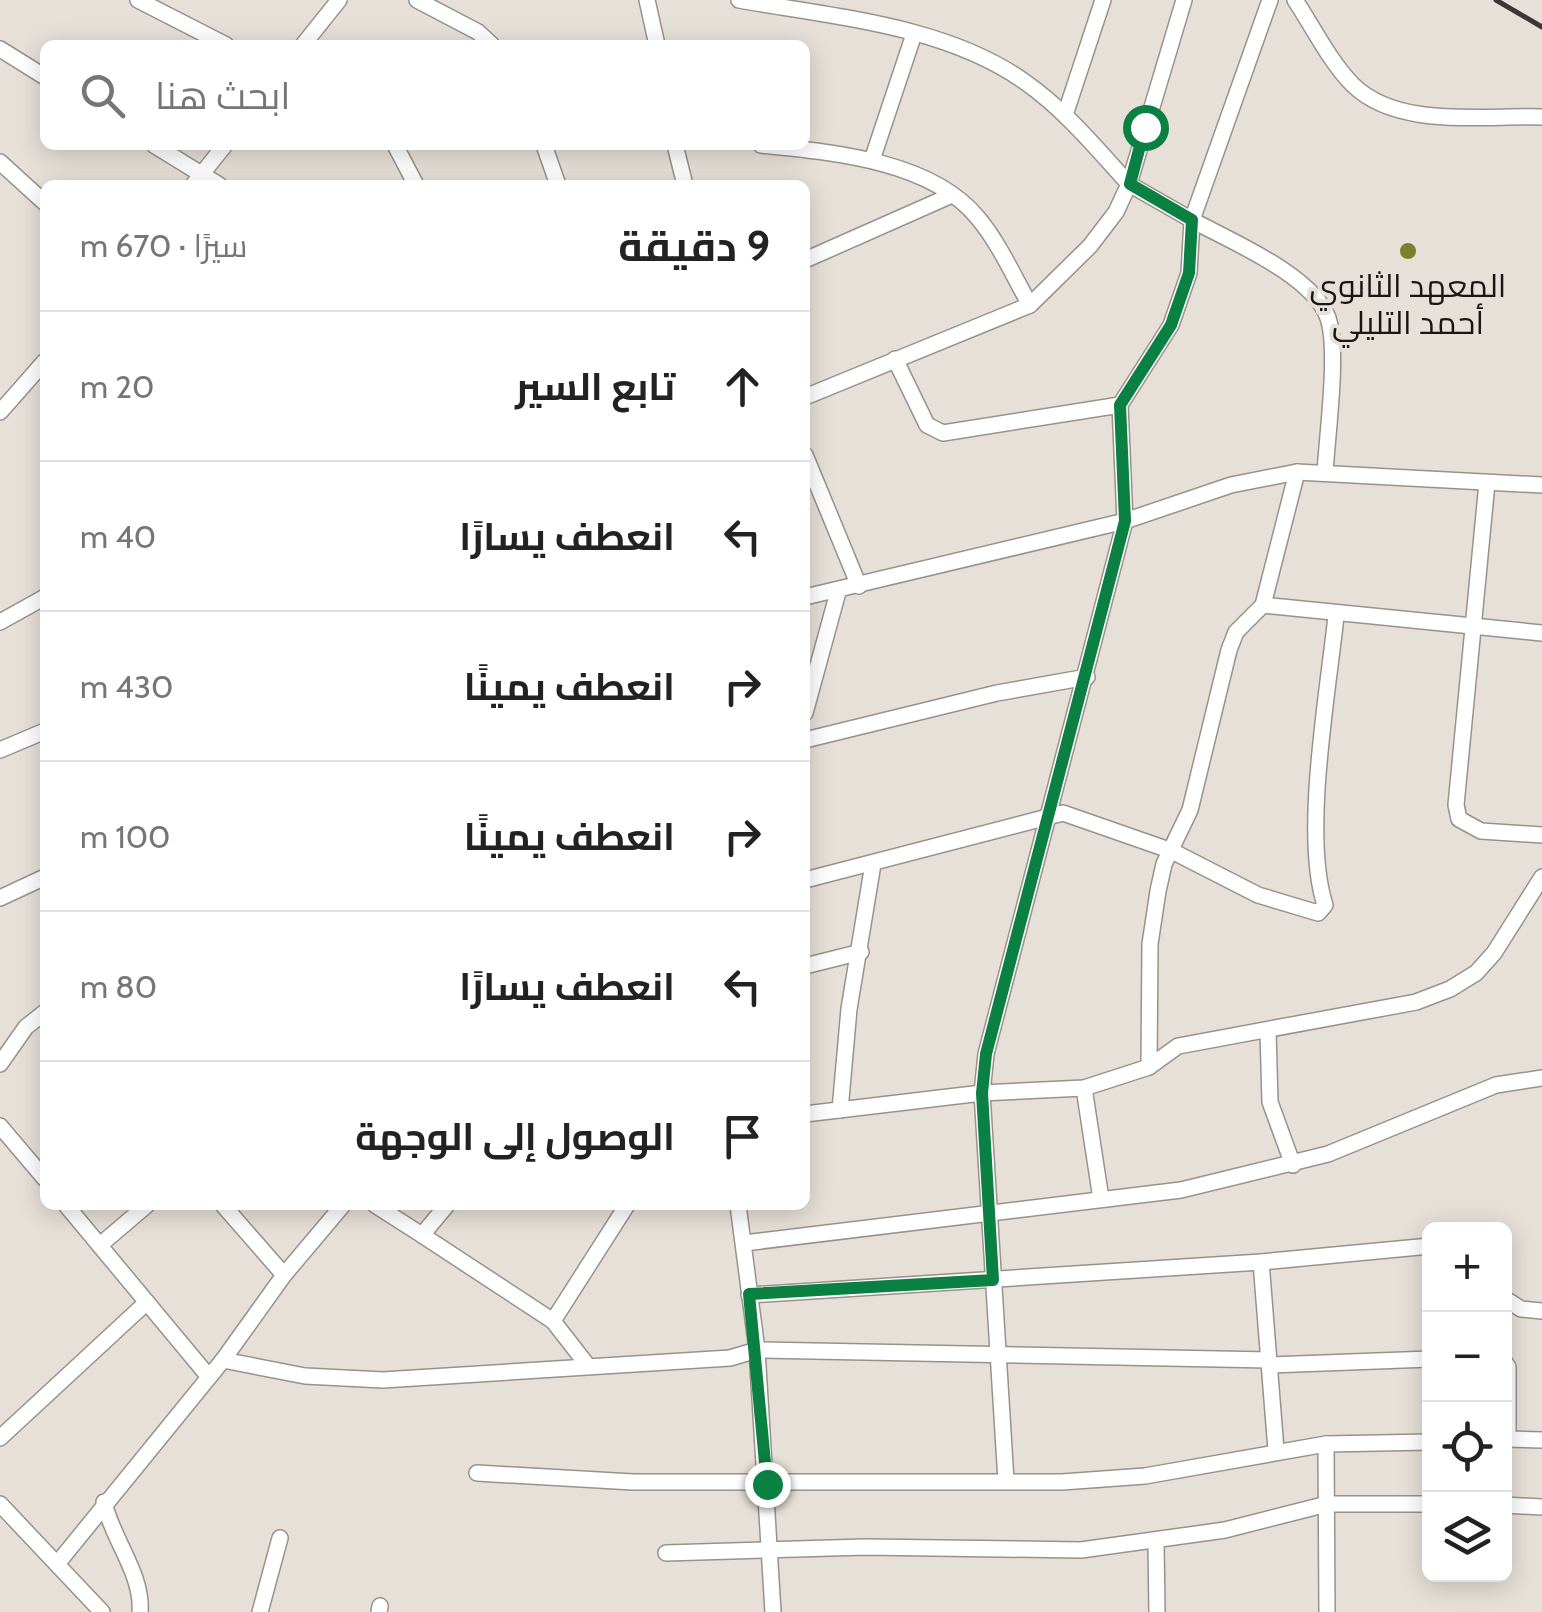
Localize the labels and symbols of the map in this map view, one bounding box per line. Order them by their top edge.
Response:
route start [1123,105,1169,151]
marker: المعهد الثانوي أحمد التليلي [1397,240,1419,262]
place label: المعهد الثانوي أحمد التليلي [1310,266,1506,348]
route end [745,1462,791,1508]

